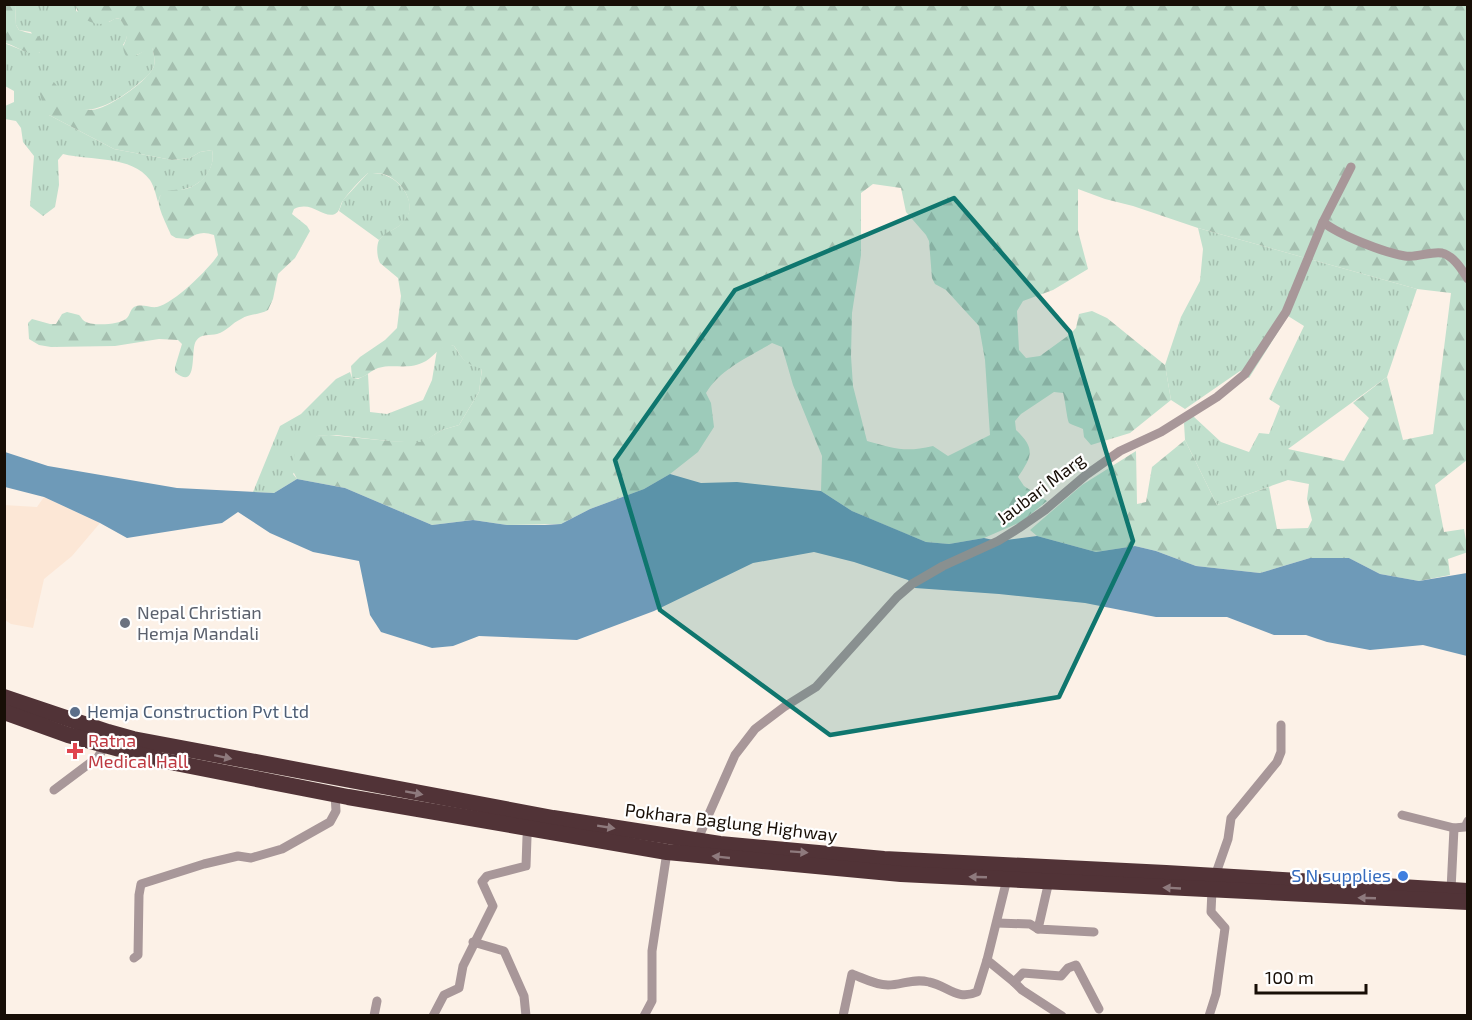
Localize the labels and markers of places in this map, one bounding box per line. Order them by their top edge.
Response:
place label: Nepal Christian Hemja Mandali [137,601,262,644]
marker: Nepal Christian Hemja Mandali [118,616,132,630]
place label: Hemja Construction Pvt Ltd [87,700,309,722]
marker: Hemja Construction Pvt Ltd [68,705,82,719]
place label: Ratna Medical Hall [88,729,189,772]
marker: Ratna Medical Hall [66,742,84,760]
place label: S N supplies [1291,864,1391,886]
marker: S N supplies [1396,869,1410,883]

